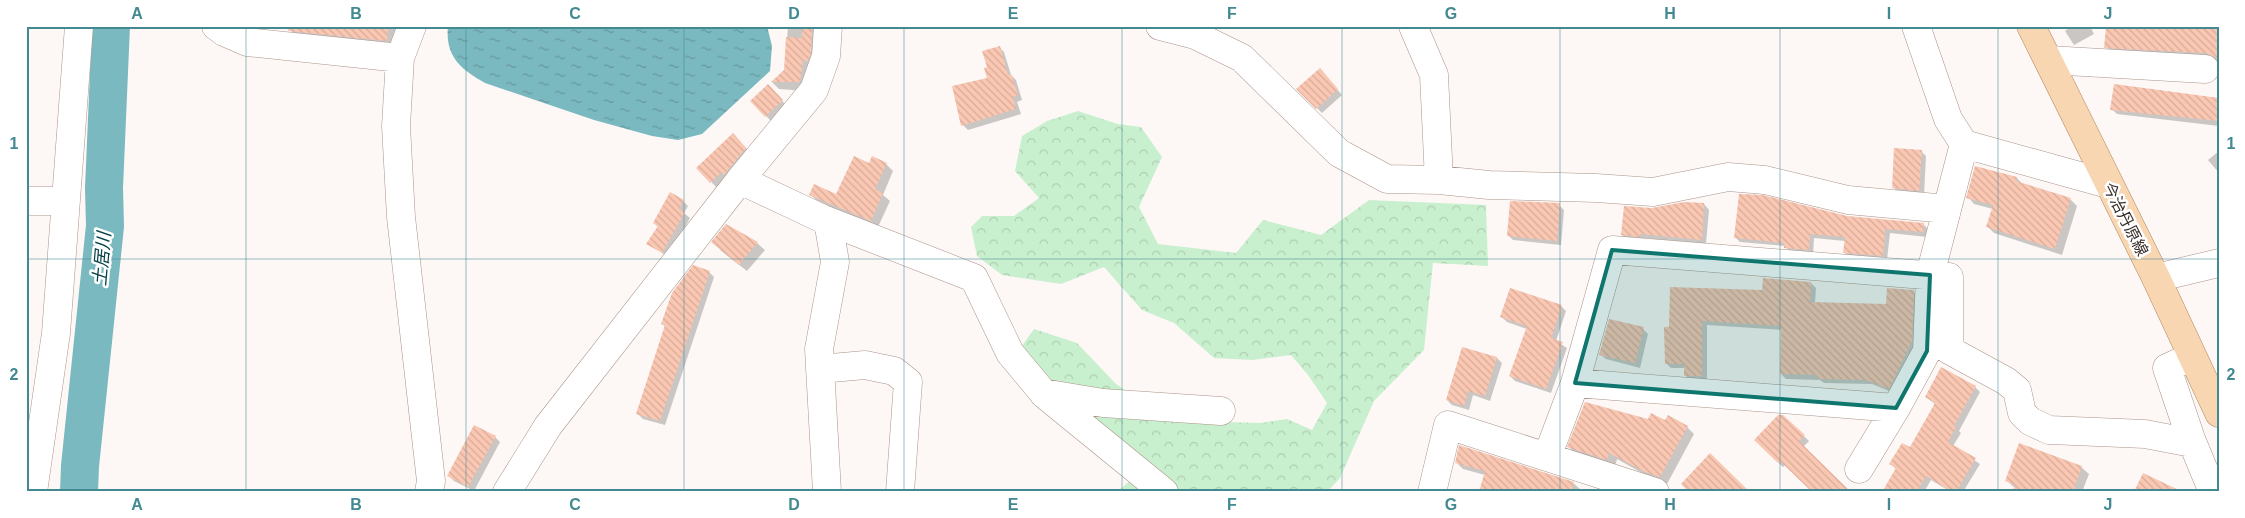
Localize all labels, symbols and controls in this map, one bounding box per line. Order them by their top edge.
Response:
text: A [131,5,143,22]
text: B [350,5,362,22]
text: C [569,5,581,22]
text: D [788,5,800,22]
text: E [1008,5,1019,22]
text: F [1227,5,1237,22]
text: G [1445,5,1457,22]
text: H [1664,5,1676,22]
text: I [1887,5,1891,22]
text: J [2104,5,2112,22]
text: 1 [10,135,19,152]
text: 1 [2227,135,2236,152]
street label: 今治丹原線 [2100,180,2151,259]
water label: 土居川 [90,229,114,287]
text: 2 [10,366,19,383]
text: 2 [2227,366,2236,383]
text: A [131,496,143,513]
text: B [350,496,362,513]
text: C [569,496,581,513]
text: D [788,496,800,513]
text: E [1008,496,1019,513]
text: F [1227,496,1237,513]
text: G [1445,496,1457,513]
text: H [1664,496,1676,513]
text: I [1887,496,1891,513]
text: J [2104,496,2112,513]

